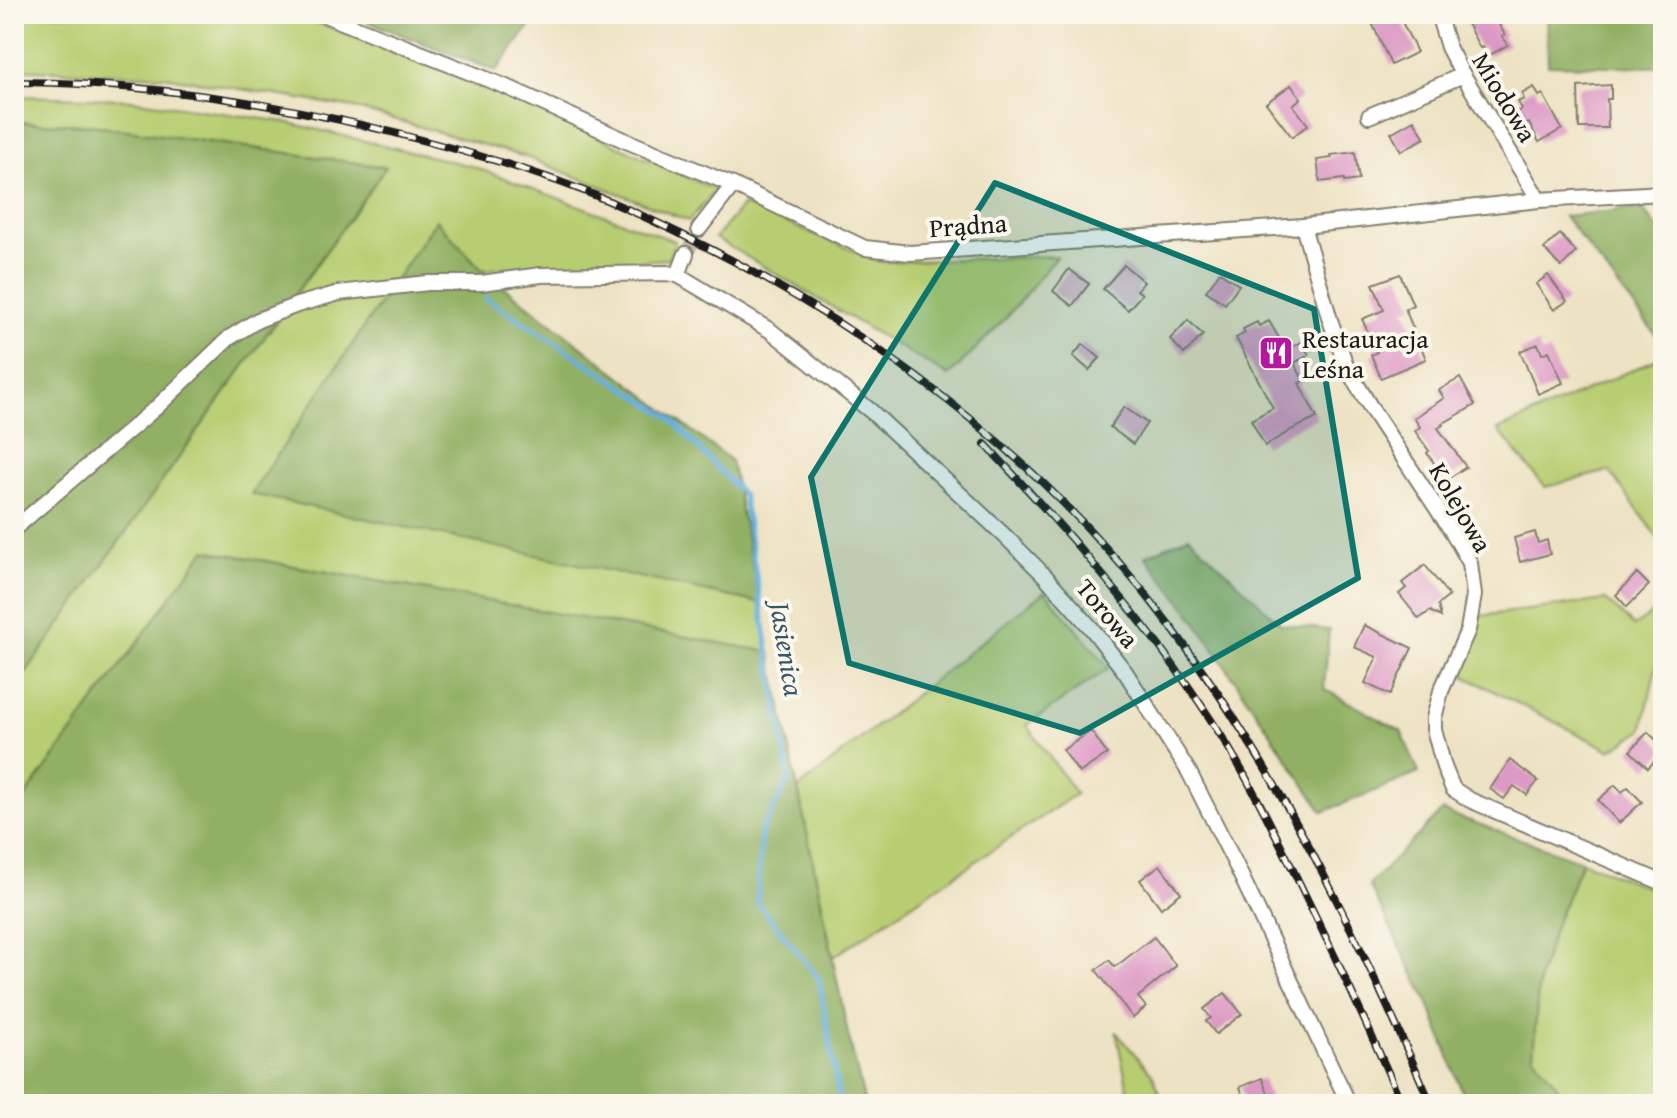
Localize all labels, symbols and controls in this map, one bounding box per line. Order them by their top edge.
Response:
street label: Miodowa [1463,45,1548,150]
street label: Prądna [928,203,1009,247]
place label: Restauracja Leśna [1302,319,1429,388]
restaurant icon: Restauracja Leśna [1257,334,1295,372]
street label: Kolejowa [1420,455,1503,560]
street label: Torowa [1067,570,1149,657]
water label: Jasienica [760,595,816,699]

